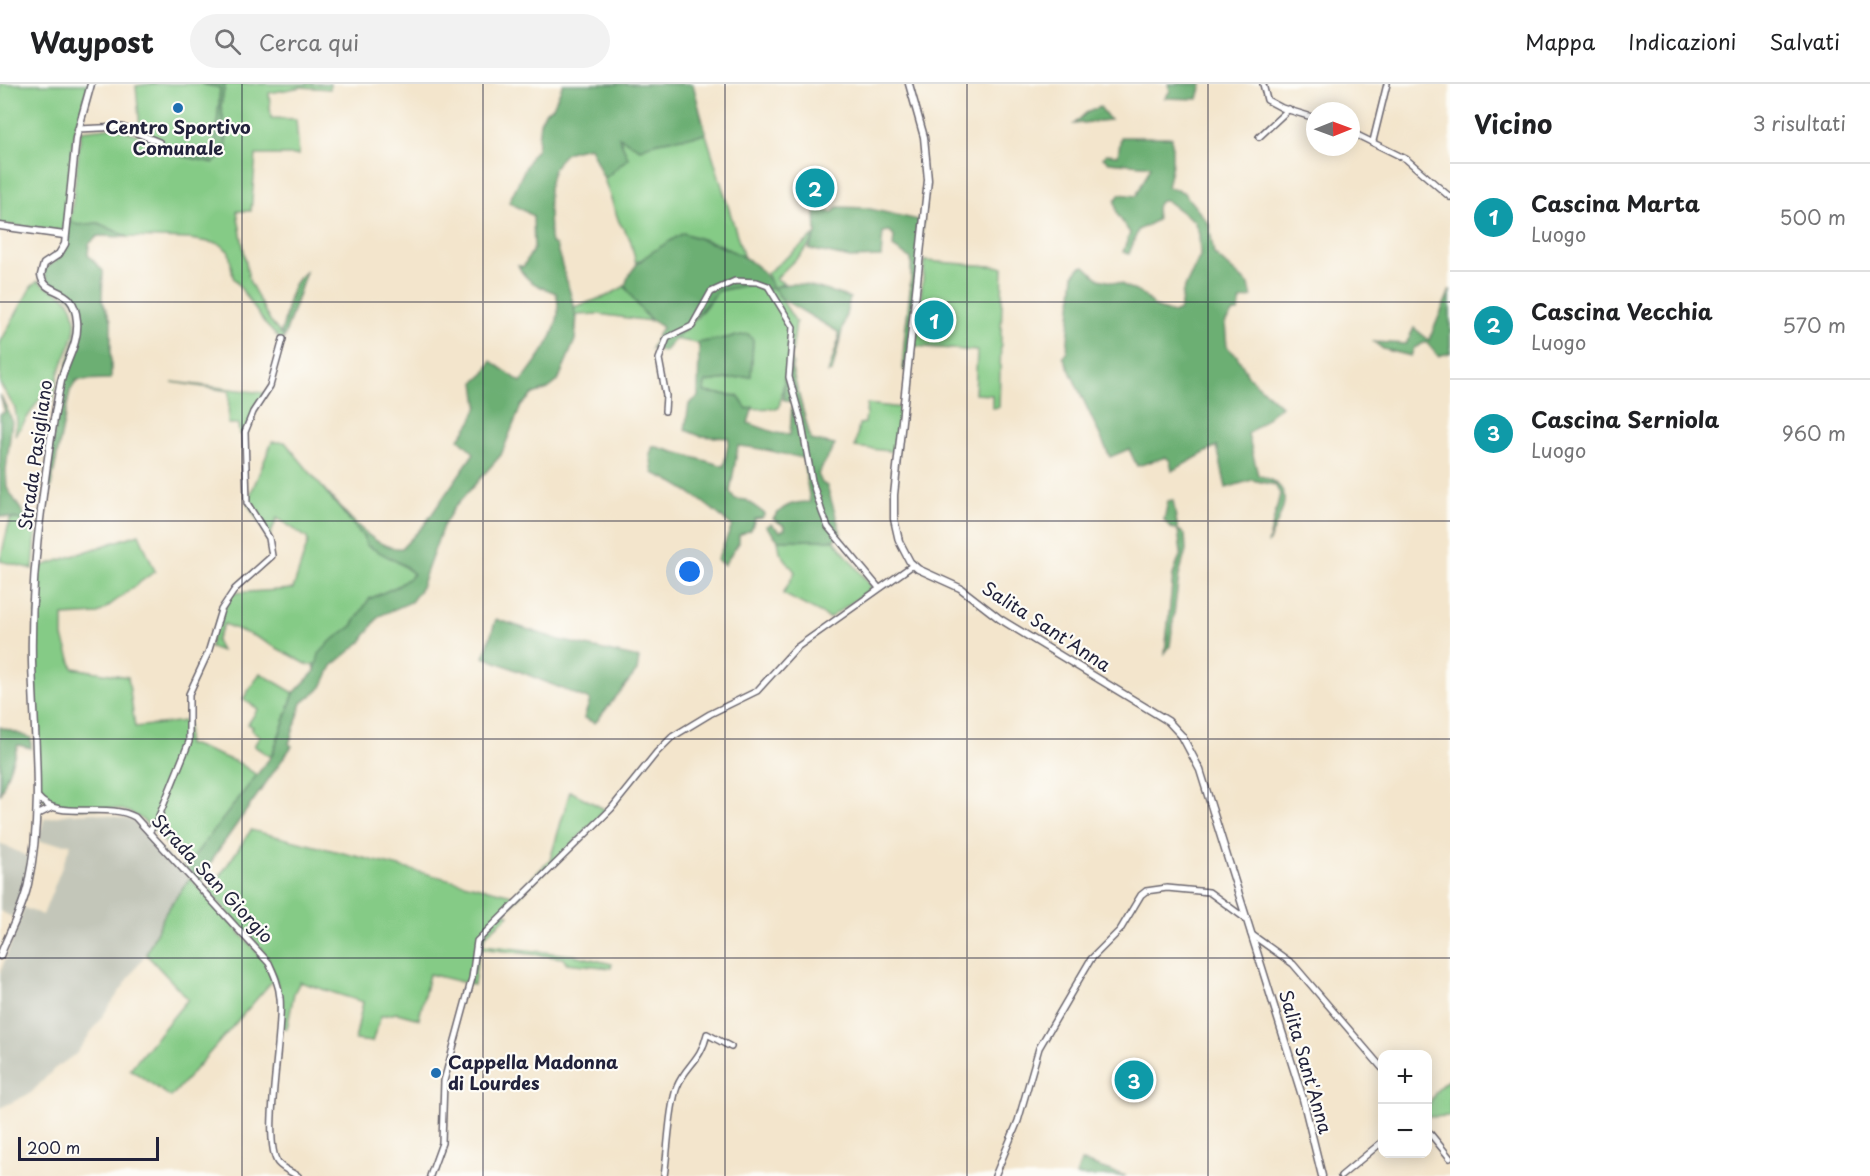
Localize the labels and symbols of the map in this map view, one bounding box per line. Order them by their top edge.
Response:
marker: Centro Sportivo Comunale [171,101,185,115]
north arrow [1306,102,1360,156]
place label: Centro Sportivo Comunale [105,113,251,161]
pin: 2 [796,166,834,210]
pin: 1 [914,298,954,342]
street label: Strada Pasigliano [11,378,58,532]
your location [675,557,704,586]
street label: Salita Sant'Anna [977,574,1117,678]
street label: Strada San Giorgio [146,807,280,949]
street label: Salita Sant'Anna [1273,986,1340,1137]
place label: Cappella Madonna di Lourdes [448,1048,618,1096]
pin: 3 [1114,1058,1154,1102]
marker: Cappella Madonna di Lourdes [429,1066,443,1080]
scale bar [18,1134,159,1162]

